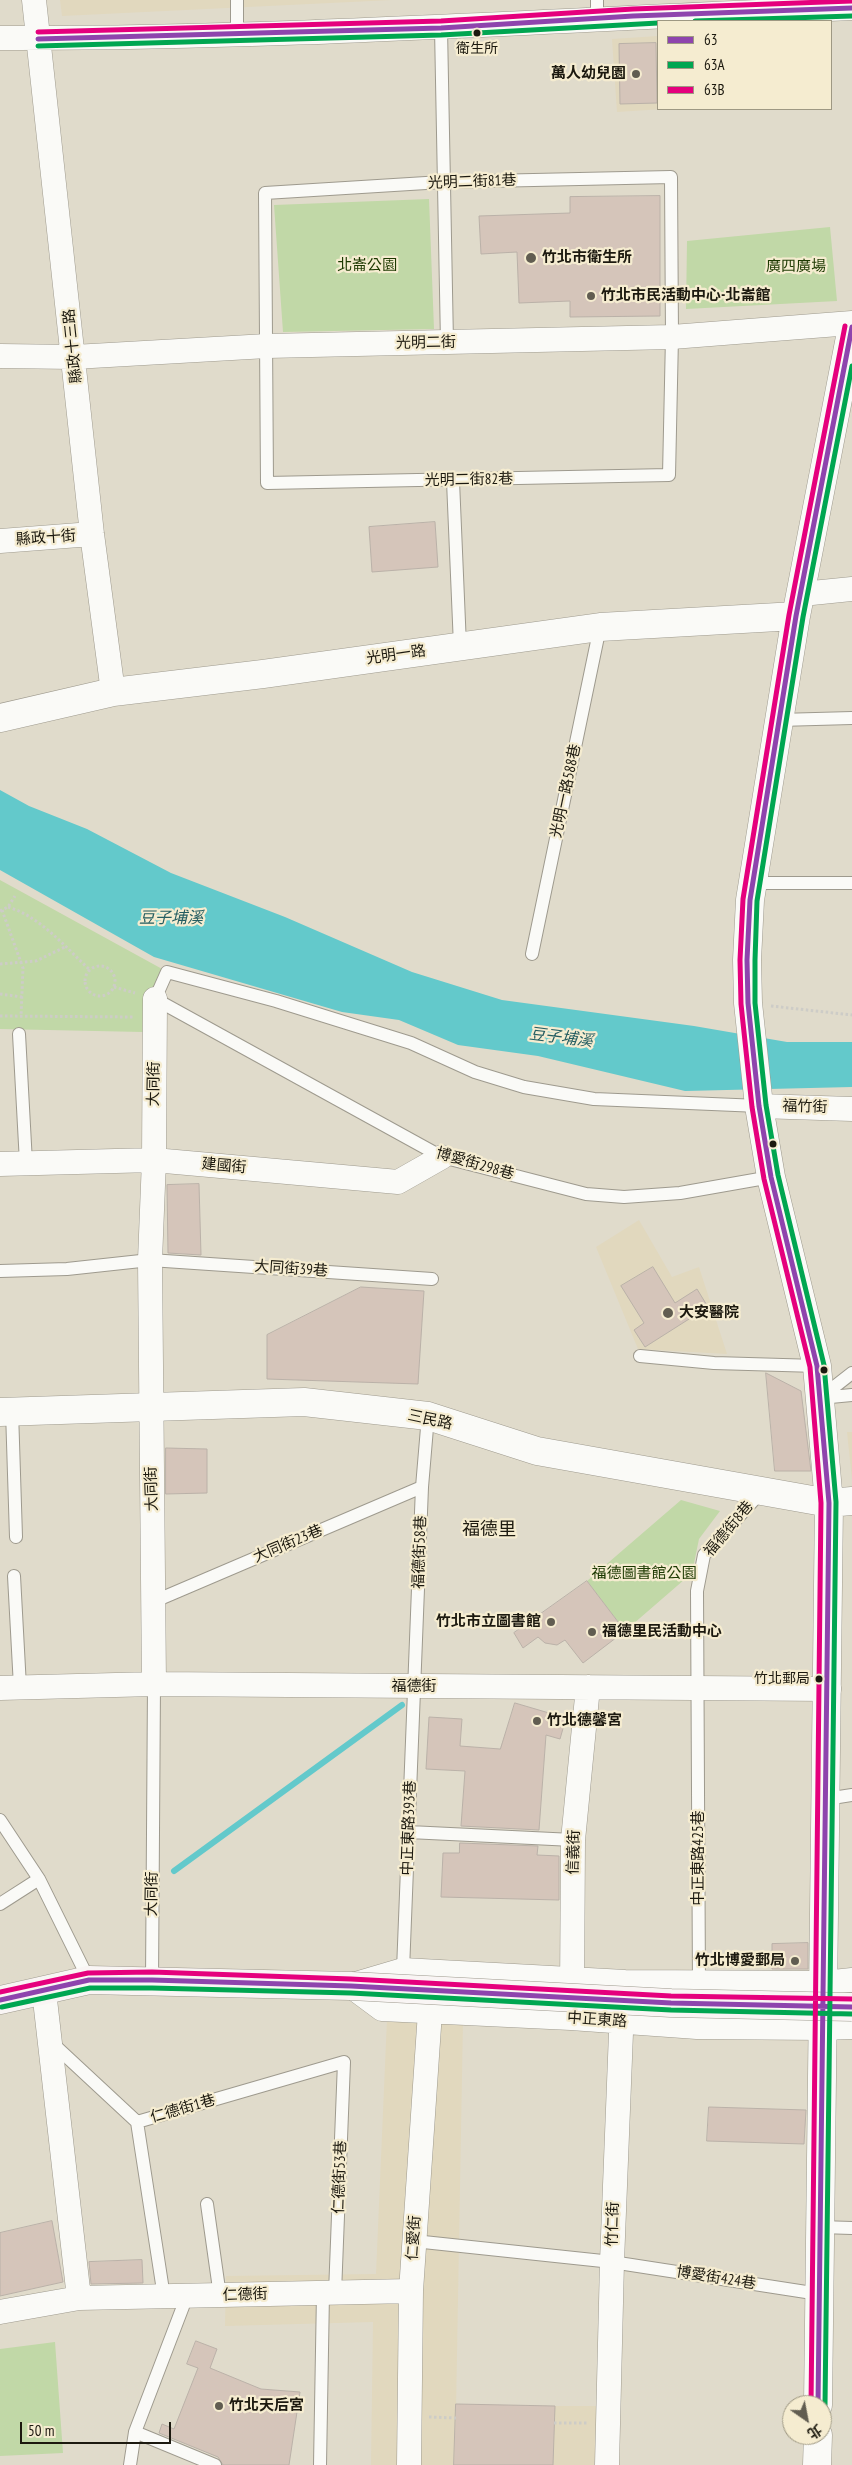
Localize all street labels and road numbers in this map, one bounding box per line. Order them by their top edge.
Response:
street label: 光明二街81巷 [427,171,517,193]
street label: 縣政十三路 [60,308,86,384]
street label: 光明二街 [396,333,456,353]
street label: 光明二街82巷 [425,470,513,490]
street label: 縣政十街 [15,527,77,549]
street label: 光明一路 [365,642,427,668]
street label: 光明一路588巷 [547,743,585,839]
street label: 大同街 [145,1061,163,1107]
street label: 福竹街 [782,1097,828,1117]
street label: 博愛街298巷 [434,1144,516,1184]
street label: 建國街 [201,1155,247,1177]
street label: 大同街39巷 [254,1257,328,1281]
street label: 三民路 [406,1407,454,1433]
street label: 大同街 [142,1466,162,1512]
street label: 福德街8巷 [701,1498,757,1560]
street label: 福德街58巷 [410,1515,430,1589]
street label: 大同街23巷 [251,1521,325,1567]
street label: 福德街 [392,1678,436,1696]
street label: 中正東路393巷 [398,1780,420,1876]
street label: 中正東路425巷 [690,1810,708,1906]
street label: 信義街 [564,1829,584,1875]
street label: 大同街 [143,1871,161,1917]
street label: 中正東路 [566,2009,628,2031]
street label: 仁德街1巷 [148,2091,218,2127]
street label: 仁德街53巷 [330,2140,350,2214]
street label: 竹仁街 [603,2201,623,2247]
street label: 仁愛街 [403,2215,425,2261]
street label: 博愛街424巷 [675,2263,757,2293]
street label: 仁德街 [222,2285,268,2305]

